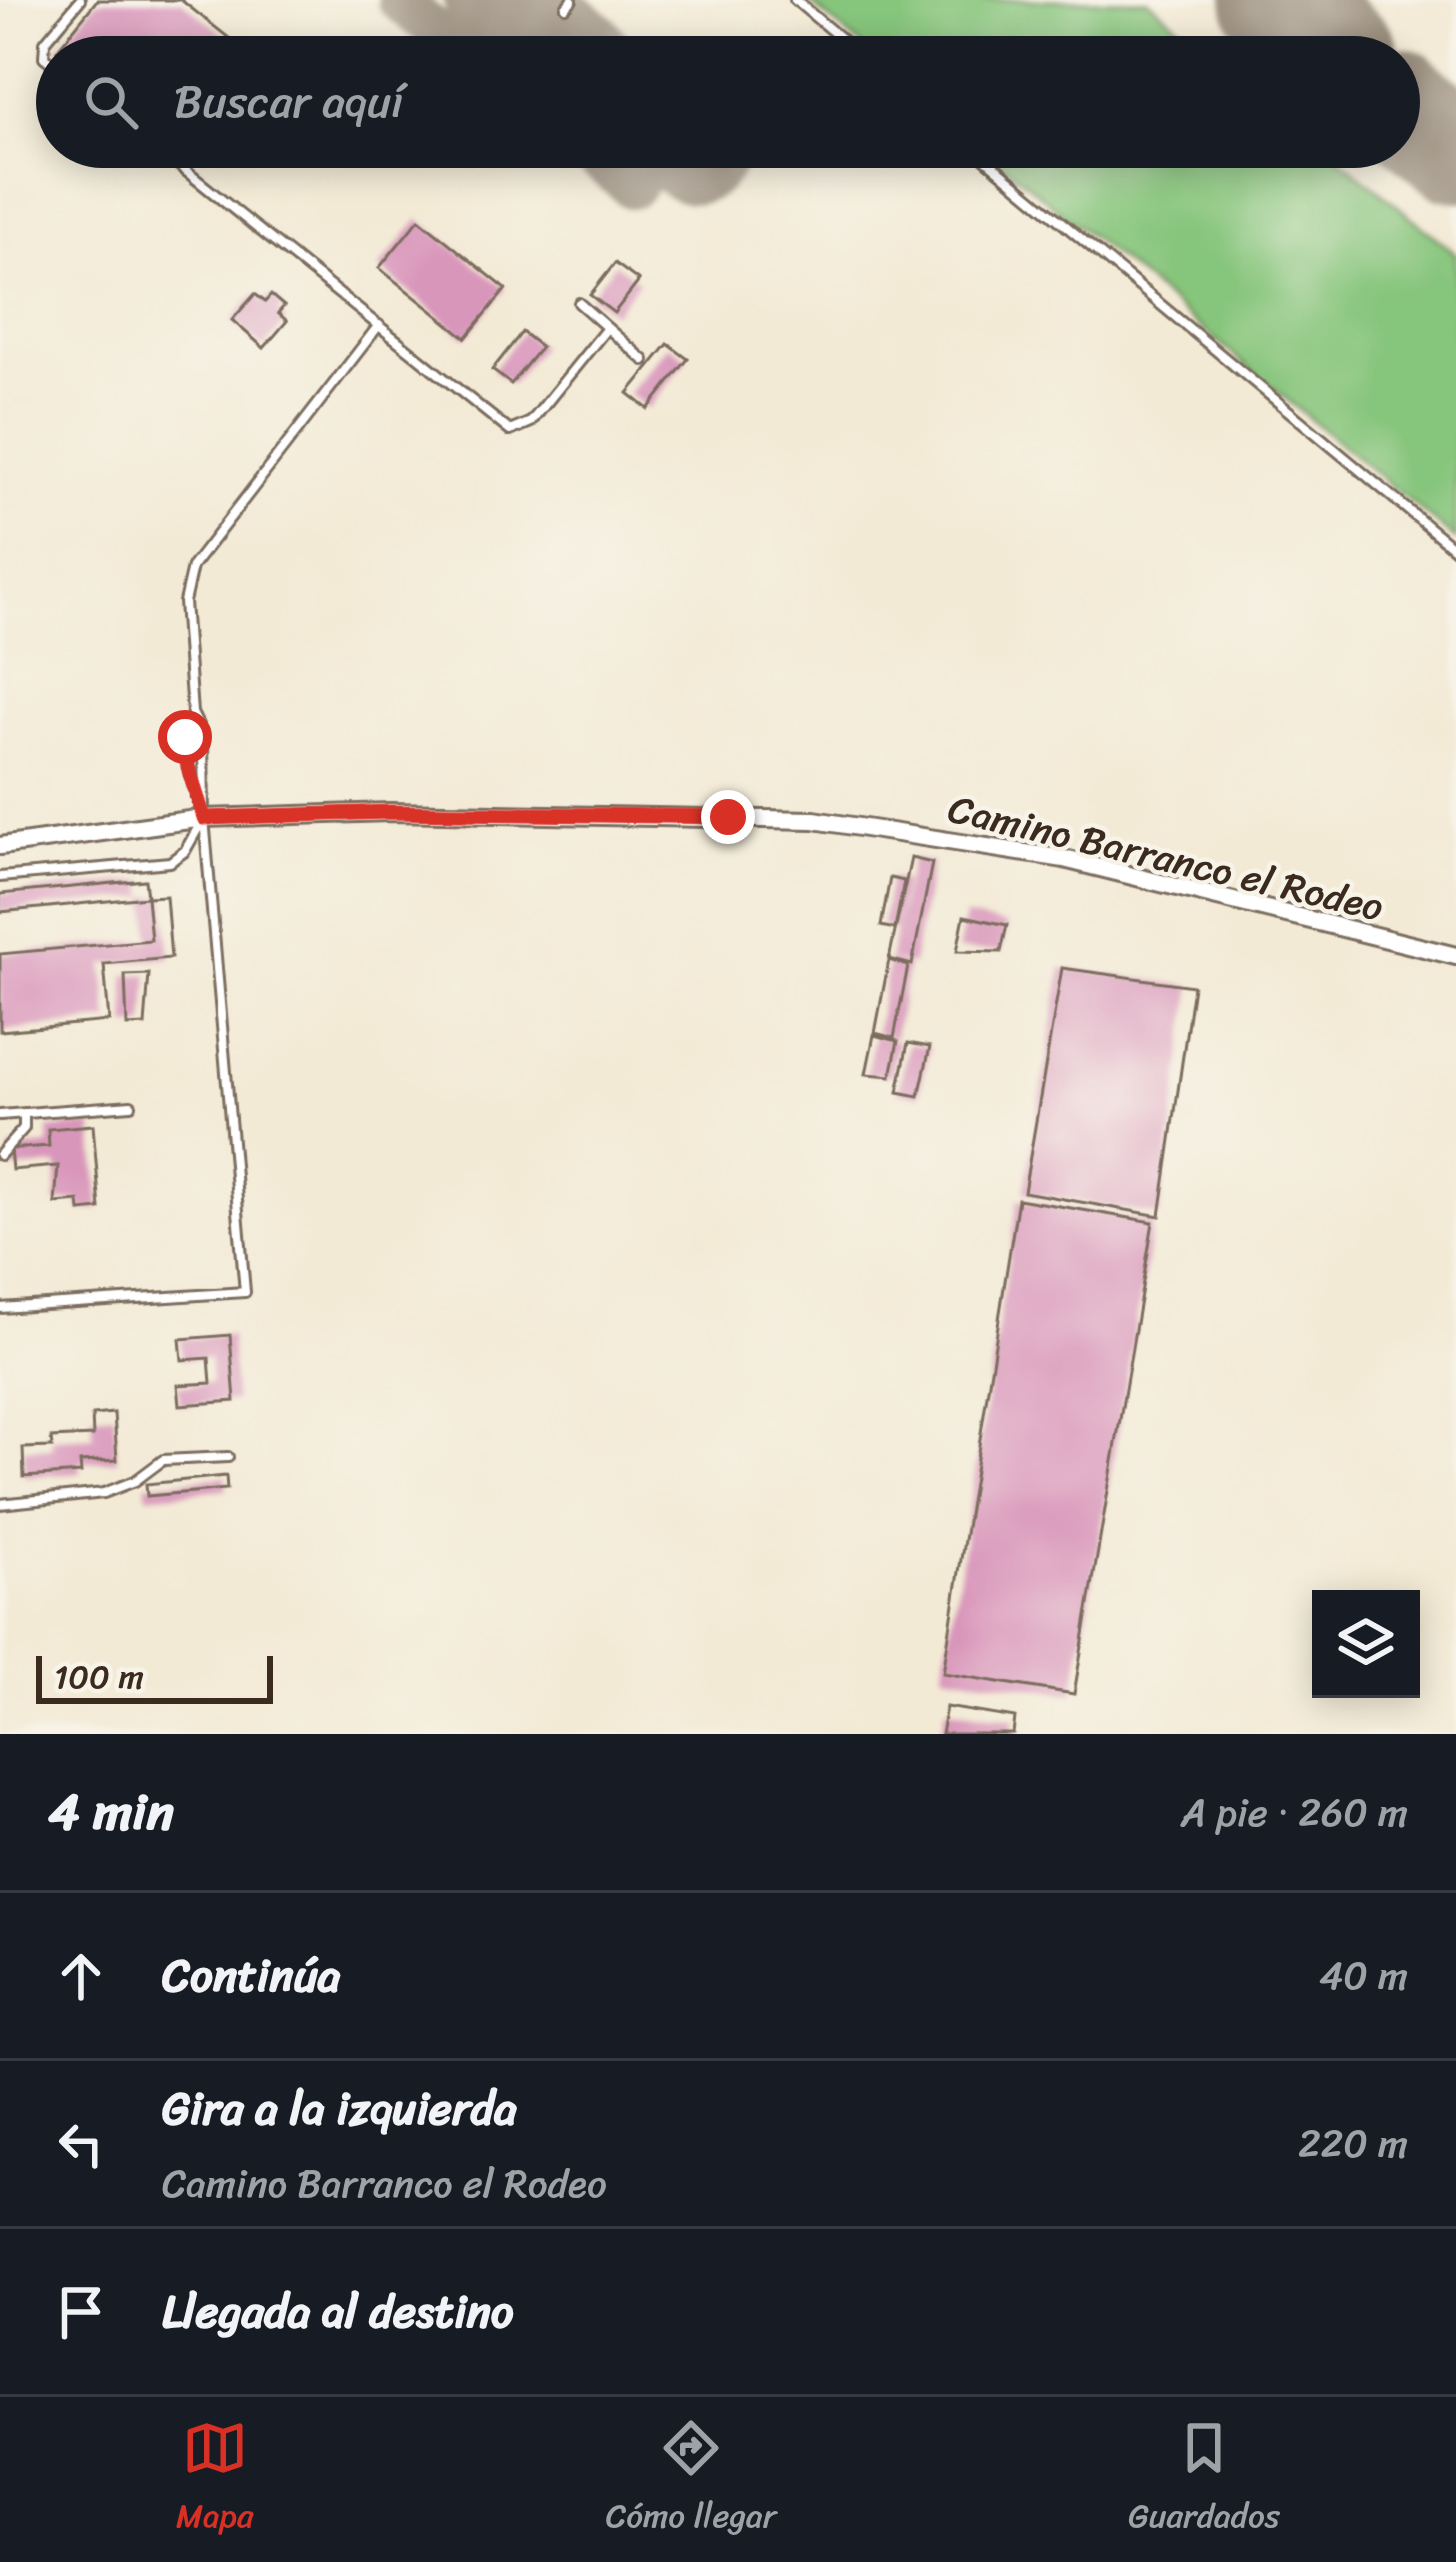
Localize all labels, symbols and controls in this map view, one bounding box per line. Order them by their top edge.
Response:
search box [36,36,1420,168]
text: Buscar aquí [174,62,403,142]
icon: search [78,69,144,135]
route start [158,710,212,764]
street label: Camino Barranco el Rodeo [941,774,1390,941]
route end [701,790,755,844]
map controls [1312,1590,1420,1698]
button: layers [1312,1590,1420,1698]
text: 100 m [54,1648,144,1706]
scale bar [36,1650,273,1703]
text: 4 min [48,1767,174,1857]
text: A pie · 260 m [1181,1778,1408,1847]
text: Continúa [162,1936,340,2016]
text: 40 m [1319,1941,1408,2010]
icon: ahead [48,1943,114,2009]
text: Gira a la izquierda [162,2069,517,2149]
text: 220 m [1298,2109,1408,2178]
icon: left [48,2111,114,2177]
text: Camino Barranco el Rodeo [162,2149,607,2218]
text: Llegada al destino [162,2272,514,2352]
icon: arrive [48,2279,114,2345]
tab: Mapa [176,2415,254,2545]
tab: Cómo llegar [606,2415,776,2545]
tab: Guardados [1128,2415,1280,2545]

